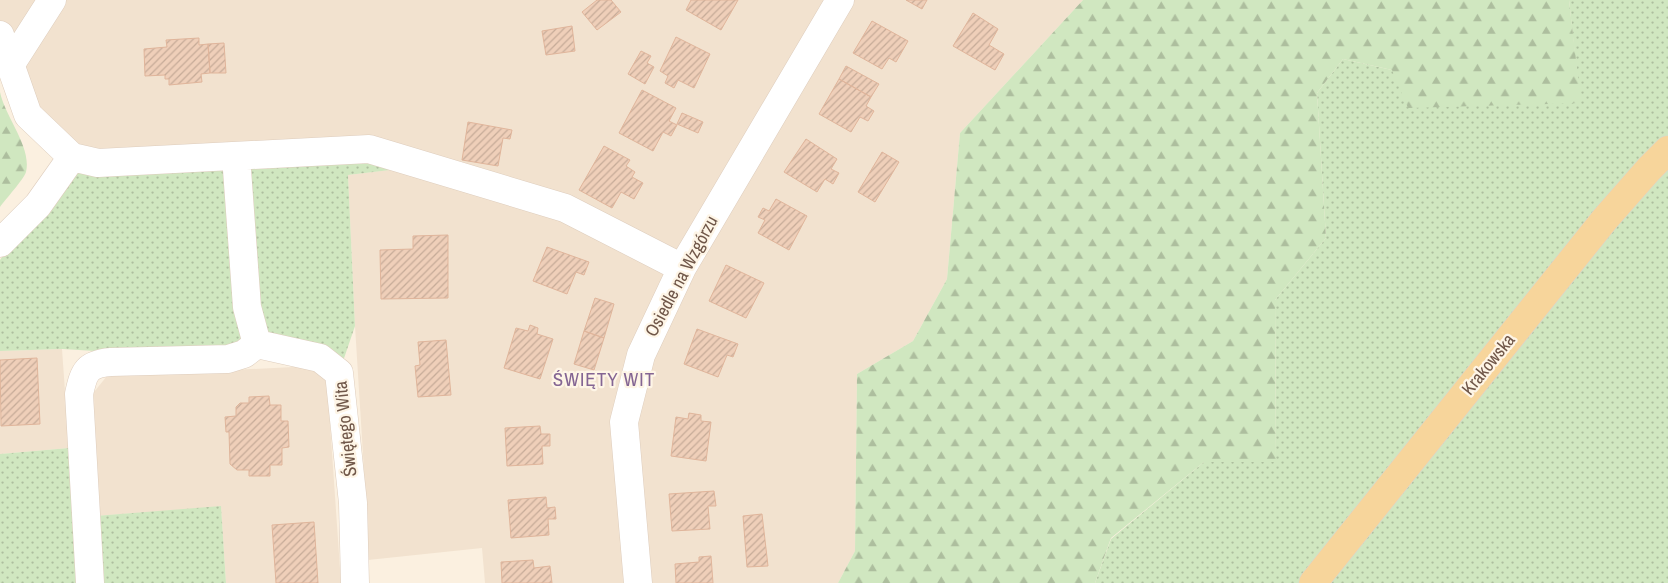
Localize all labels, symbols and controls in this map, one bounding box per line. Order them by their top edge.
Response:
street label: Osiedle na Wzgórzu [639,211,723,341]
street label: Krakowska [1456,328,1520,400]
district label: ŚWIĘTY WIT [553,366,655,392]
street label: Świętego Wita [328,380,362,478]

